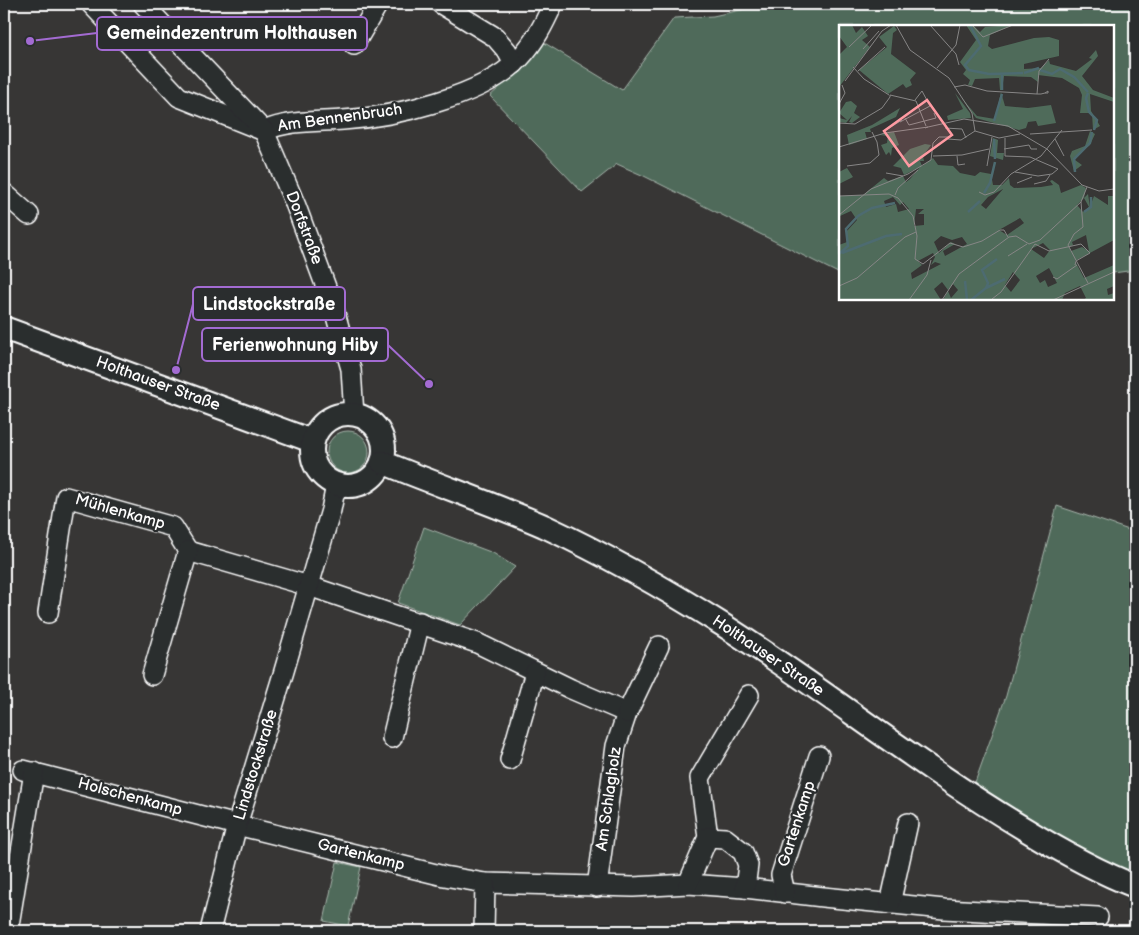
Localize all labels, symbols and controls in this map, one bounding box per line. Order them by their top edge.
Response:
callout: Gemeindezentrum Holthausen [97,17,367,50]
text: Gemeindezentrum Holthausen [107,23,357,44]
inset map [839,25,1114,300]
street label: Am Bennenbruch [277,100,404,136]
street label: Dorfstraße [281,189,327,268]
callout: Lindstockstraße [193,287,345,320]
text: Lindstockstraße [203,294,335,315]
callout: Ferienwohnung Hiby [202,328,388,361]
text: Ferienwohnung Hiby [212,335,379,356]
street label: Holthauser Straße [93,353,223,415]
street label: Mühlenkamp [73,490,167,534]
street label: Holthauser Straße [708,612,828,701]
street label: Lindstockstraße [230,707,282,823]
street label: Am Schlagholz [592,745,626,852]
street label: Holschenkamp [76,774,184,820]
street label: Gartenkamp [774,779,820,869]
street label: Gartenkamp [315,835,407,875]

